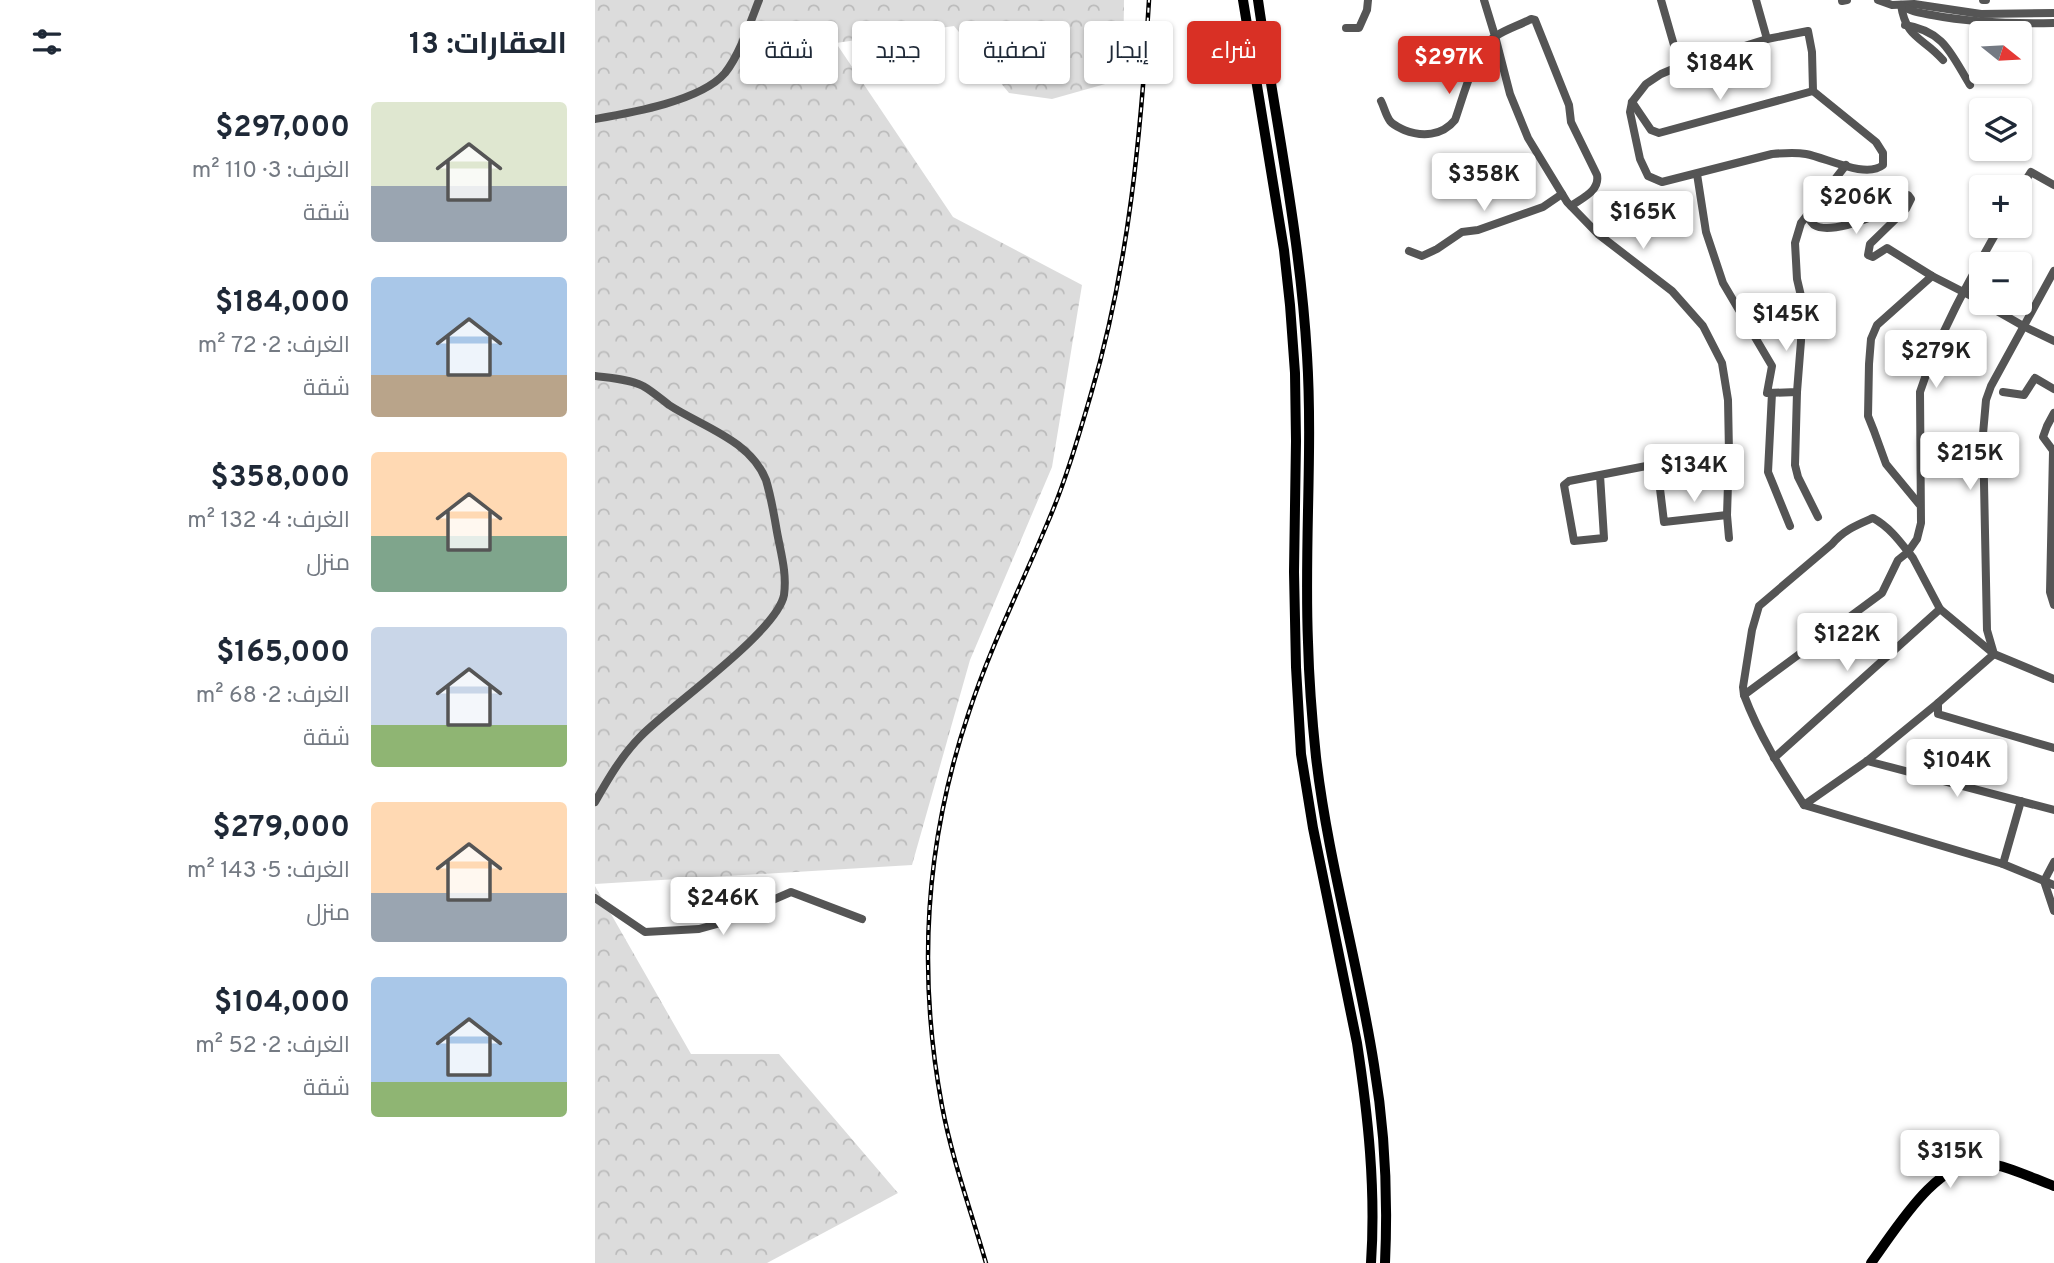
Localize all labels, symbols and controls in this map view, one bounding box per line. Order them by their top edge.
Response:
chip: شقة [740,21,838,84]
chip: جديد [852,21,945,84]
chip: تصفية [959,21,1070,84]
chip: إيجار [1084,21,1173,84]
chip: شراء [1187,21,1281,84]
north arrow [1969,21,2032,84]
map controls [1969,21,2032,315]
icon: filters [28,23,66,61]
text: العقارات: 13 [409,27,567,64]
pin: $297K [1400,36,1498,96]
pin: $184K [1671,42,1769,102]
text: $297K [1414,44,1484,73]
text: $184K [1686,50,1754,79]
button: layers [1969,98,2032,161]
text: $297,000 [215,110,350,147]
icon: home [427,130,511,214]
pin: $358K [1435,154,1533,213]
text: الغرف: 3 · 110 m² [192,157,350,186]
text: $358K [1448,161,1520,190]
button: + [1969,175,2032,238]
pin: $206K [1807,176,1905,236]
text: $206K [1819,184,1893,213]
pin: $165K [1594,191,1692,251]
text: $165K [1609,199,1677,228]
text: شقة [303,200,350,229]
button: − [1969,252,2032,315]
text: $184,000 [215,285,350,322]
pin: $145K [1737,294,1835,353]
text: $145K [1752,301,1820,330]
icon: home [427,305,511,389]
pin: $279K [1887,330,1985,390]
text: الغرف: 2 · 72 m² [198,332,350,361]
text: $279K [1901,338,1971,367]
text: شقة [303,375,350,404]
pin: $215K [1921,433,2019,492]
text: $215K [1936,440,2004,469]
pin: $134K [1645,444,1743,504]
text: $134K [1660,452,1728,481]
text: $358,000 [211,460,350,497]
icon: home [427,480,511,564]
text: الغرف: 4 · 132 m² [187,507,350,536]
text: منزل [306,550,350,579]
pin: $122K [1798,614,1896,673]
text: $122K [1813,621,1881,650]
text: $165,000 [216,635,350,672]
icon: home [427,655,511,739]
text: الغرف: 2 · 68 m² [196,682,350,711]
text: شقة [303,725,350,754]
pin: $104K [1908,740,2006,799]
text: $104K [1922,747,1992,776]
text: $279,000 [212,810,350,847]
icon: home [427,830,511,914]
text: الغرف: 5 · 143 m² [187,857,350,886]
pin: $246K [674,878,772,937]
text: $246K [686,885,760,914]
text: منزل [306,900,350,929]
text: $104,000 [214,985,350,1022]
icon: home [427,1005,511,1089]
text: الغرف: 2 · 52 m² [195,1032,350,1061]
text: شقة [303,1075,350,1104]
pin: $315K [1901,1130,1999,1190]
text: $315K [1916,1138,1984,1167]

